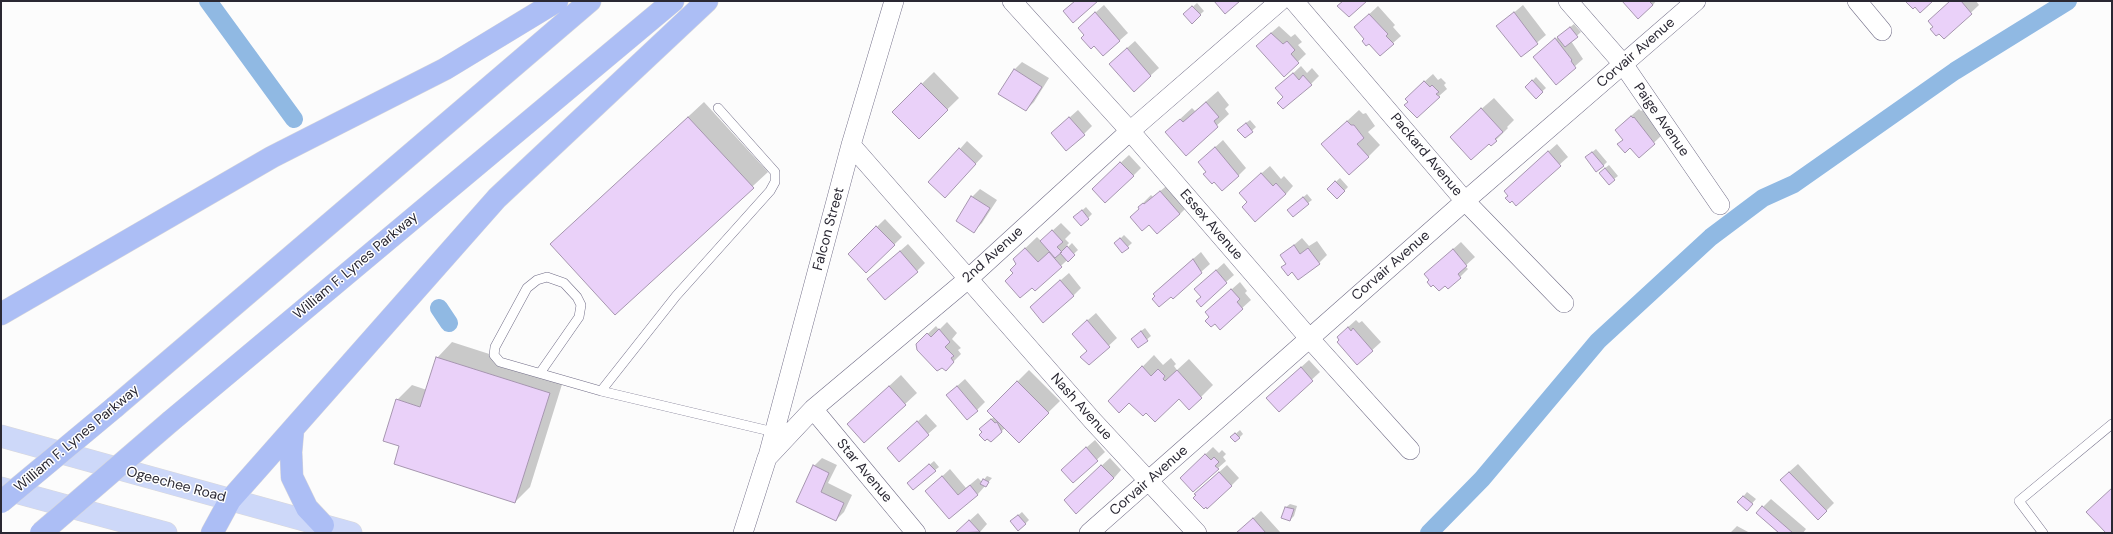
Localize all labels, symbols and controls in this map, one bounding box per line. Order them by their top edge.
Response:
street label: Corvair Avenue [1594,15,1678,91]
street label: Paige Avenue [1630,80,1692,160]
street label: Packard Avenue [1386,110,1466,200]
street label: Falcon Street [810,186,848,272]
street label: Essex Avenue [1176,186,1246,264]
street label: William F. Lynes Parkway [290,209,422,323]
street label: 2nd Avenue [959,223,1027,287]
street label: Corvair Avenue [1349,228,1433,304]
street label: Nash Avenue [1047,370,1115,444]
street label: William F. Lynes Parkway [11,382,143,496]
street label: Star Avenue [833,436,895,506]
street label: Corvair Avenue [1107,443,1191,519]
street label: Ogeechee Road [124,464,228,506]

